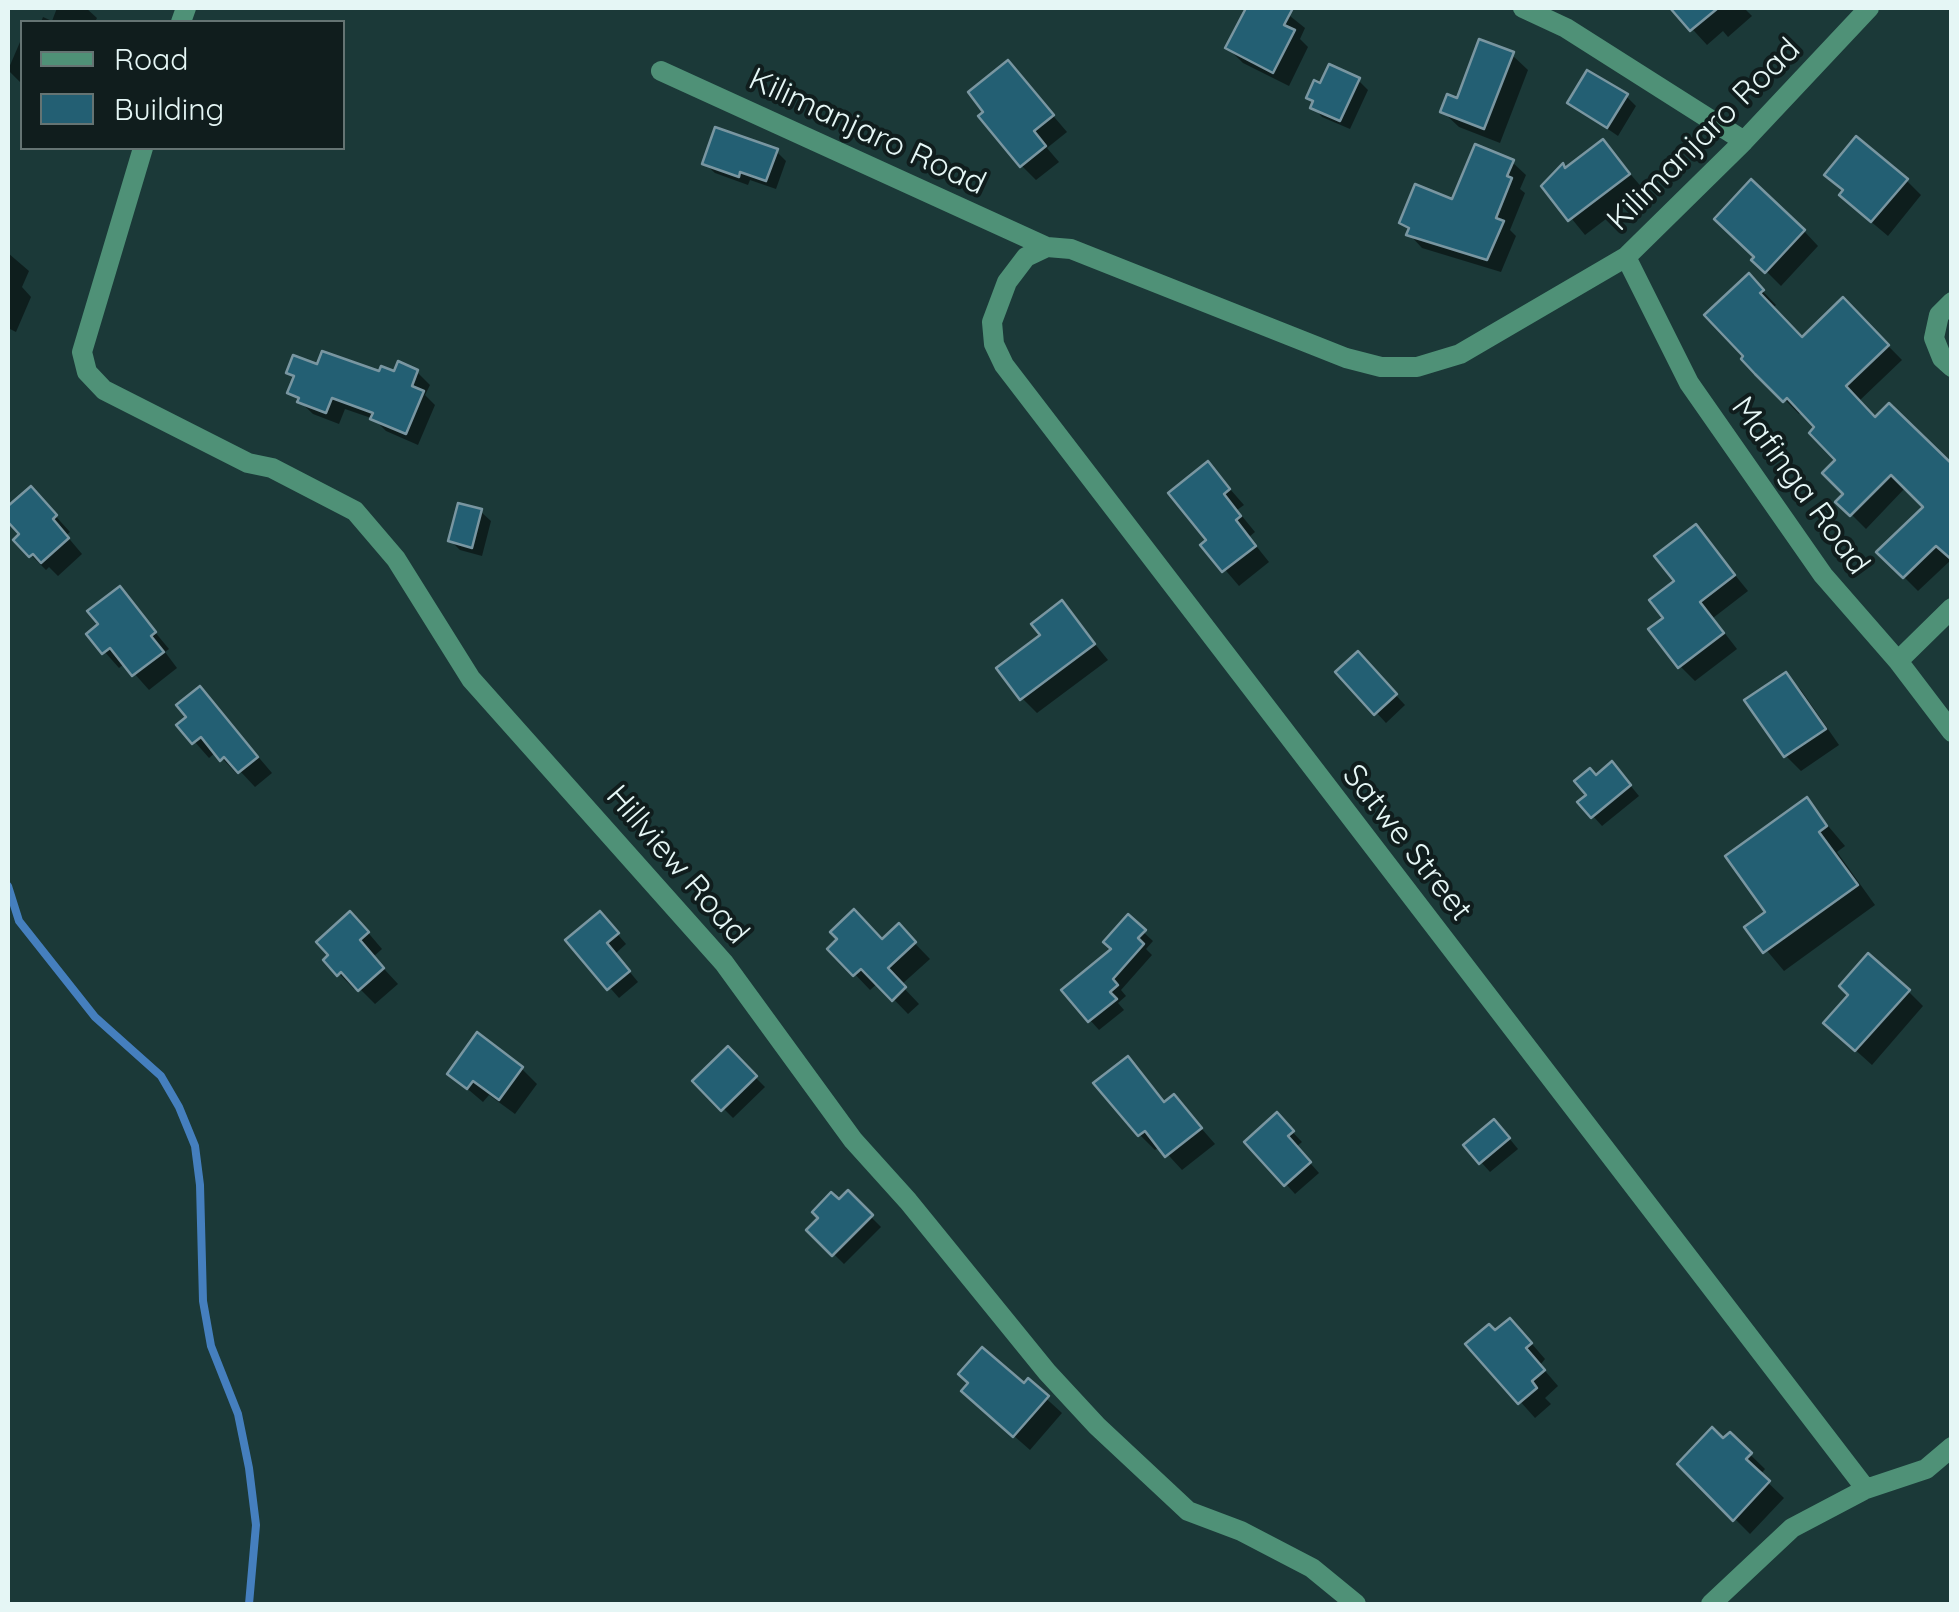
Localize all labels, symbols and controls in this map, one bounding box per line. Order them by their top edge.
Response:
legend [20,20,345,150]
street label: Kilimanjaro Road [1600,31,1808,239]
text: Road [114,40,188,78]
street label: Kilimanjaro Road [743,60,991,204]
text: Building [114,90,224,128]
street label: Mafinga Road [1723,390,1877,582]
street label: Satwe Street [1334,757,1480,929]
street label: Hillview Road [598,778,756,952]

